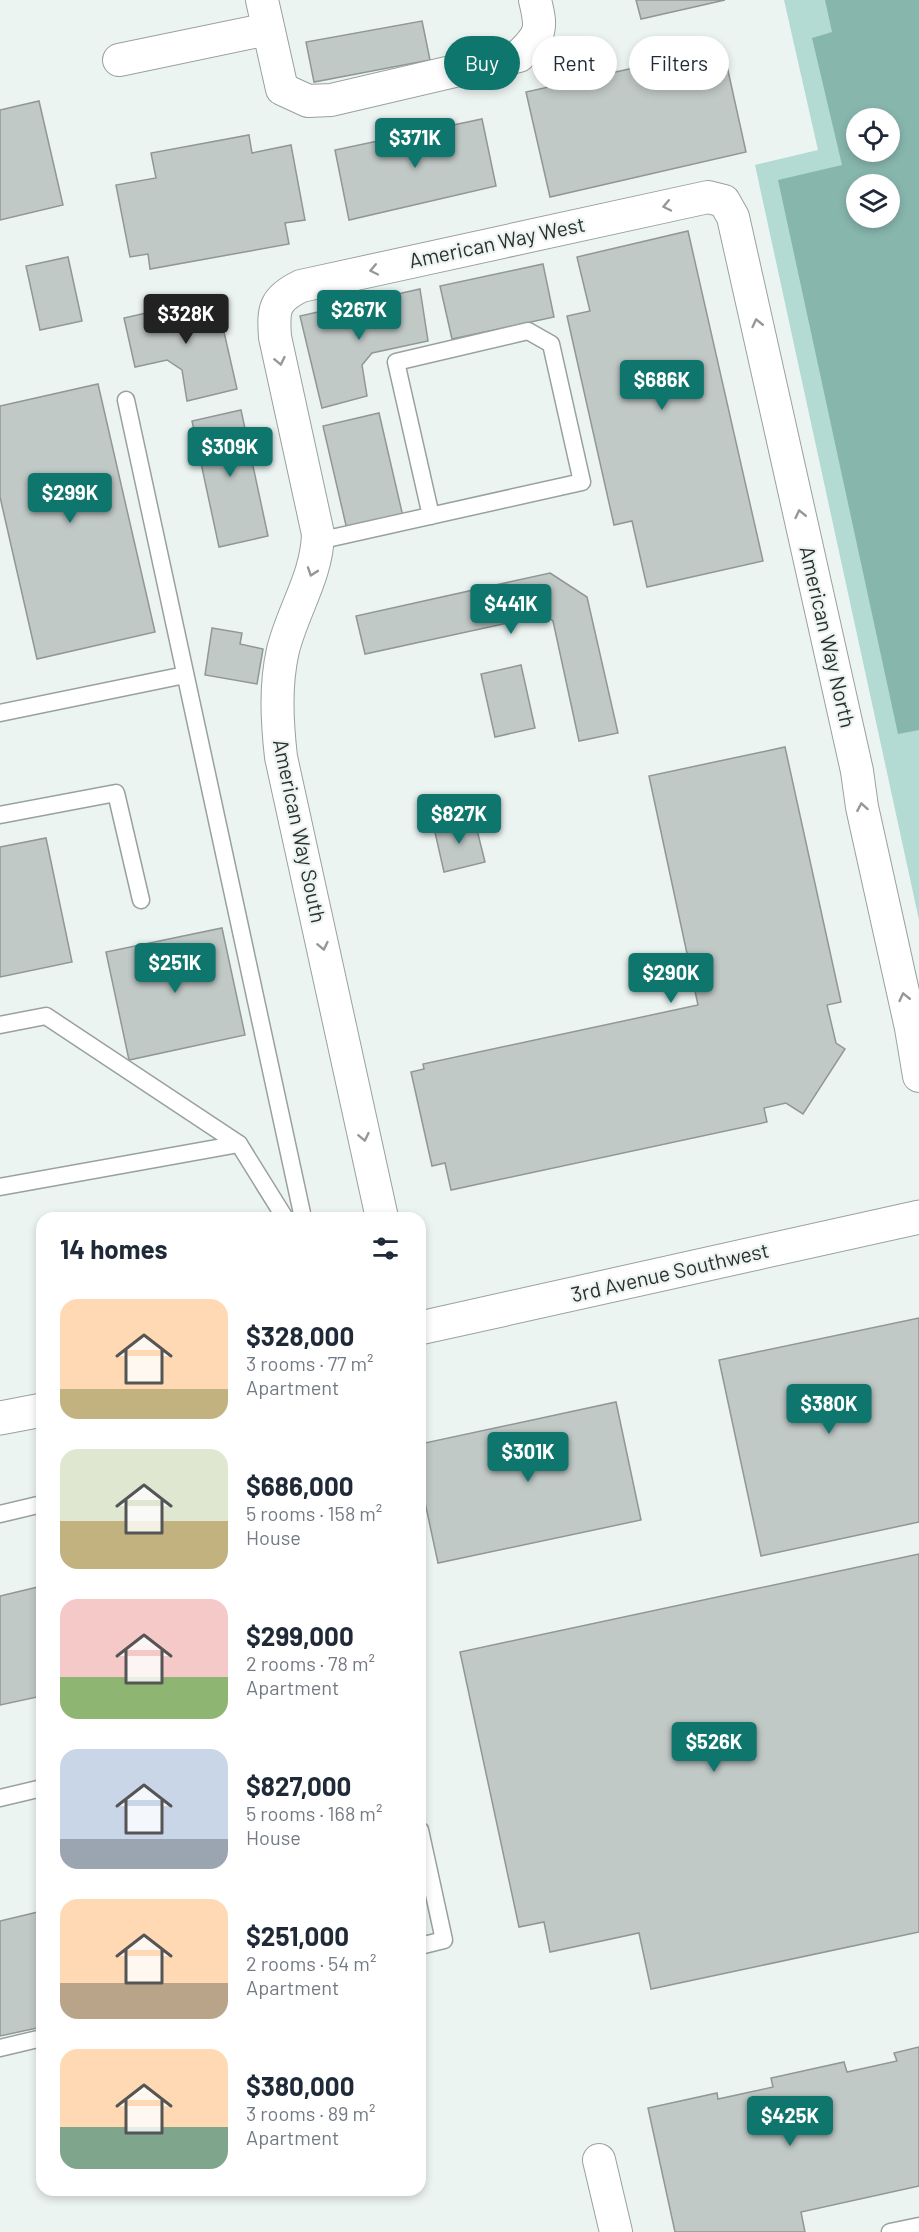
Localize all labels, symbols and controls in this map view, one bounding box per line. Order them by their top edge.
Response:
chip: Buy [444,36,520,90]
chip: Rent [532,36,617,90]
chip: Filters [629,36,729,90]
map controls [846,108,900,228]
button: locate [846,108,900,162]
pin: $371K [373,118,457,169]
text: $371K [389,125,441,149]
button: layers [846,174,900,228]
one-way arrow [662,198,672,211]
street label: American Way West [406,211,587,272]
one-way arrow [369,262,379,275]
pin: $267K [317,290,401,341]
pin: $328K [144,294,228,345]
text: $267K [331,297,387,321]
text: $328K [158,301,214,325]
one-way arrow [752,319,765,329]
one-way arrow [273,356,286,366]
pin: $686K [620,360,704,411]
text: $686K [634,367,690,391]
pin: $309K [188,427,272,478]
text: $309K [202,434,258,458]
pin: $299K [28,473,112,524]
text: $299K [42,480,98,504]
one-way arrow [794,509,807,519]
street label: American Way North [795,543,862,730]
one-way arrow [306,566,319,577]
pin: $441K [469,584,553,635]
text: $441K [484,591,538,615]
street label: American Way South [269,737,332,925]
pin: $827K [417,794,501,845]
text: $827K [431,801,487,825]
one-way arrow [856,802,869,812]
one-way arrow [315,941,328,951]
pin: $251K [133,943,217,994]
text: $251K [149,950,201,974]
pin: $290K [629,953,713,1004]
text: $290K [642,960,700,984]
one-way arrow [898,993,911,1003]
one-way arrow [357,1132,370,1142]
icon: filters [369,1232,402,1265]
text: 14 homes [60,1233,167,1264]
street label: 3rd Avenue Southwest [568,1237,771,1306]
text: $328,000 [246,1320,354,1351]
icon: home [108,1323,180,1395]
text: 3 rooms · 77 m² [246,1351,374,1375]
text: Apartment [246,1375,339,1399]
pin: $380K [787,1384,871,1435]
text: $380K [801,1391,857,1415]
pin: $301K [486,1432,570,1483]
text: $301K [501,1439,555,1463]
text: $686,000 [246,1470,354,1501]
icon: home [108,1473,180,1545]
text: 5 rooms · 158 m² [246,1501,382,1525]
text: House [246,1525,301,1549]
text: $299,000 [246,1620,354,1651]
icon: home [108,1623,180,1695]
text: 2 rooms · 78 m² [246,1651,375,1675]
text: Apartment [246,1675,339,1699]
pin: $526K [672,1722,756,1773]
text: $526K [686,1729,742,1753]
text: $827,000 [246,1770,351,1801]
icon: home [108,1773,180,1845]
text: 5 rooms · 168 m² [246,1801,382,1825]
text: House [246,1825,301,1849]
text: $251,000 [246,1920,349,1951]
icon: home [108,1923,180,1995]
text: 2 rooms · 54 m² [246,1951,376,1975]
text: Apartment [246,1975,339,1999]
text: $380,000 [246,2070,354,2101]
icon: home [108,2073,180,2145]
pin: $425K [748,2096,832,2147]
text: 3 rooms · 89 m² [246,2101,376,2125]
text: $425K [761,2103,819,2127]
text: Apartment [246,2125,339,2149]

